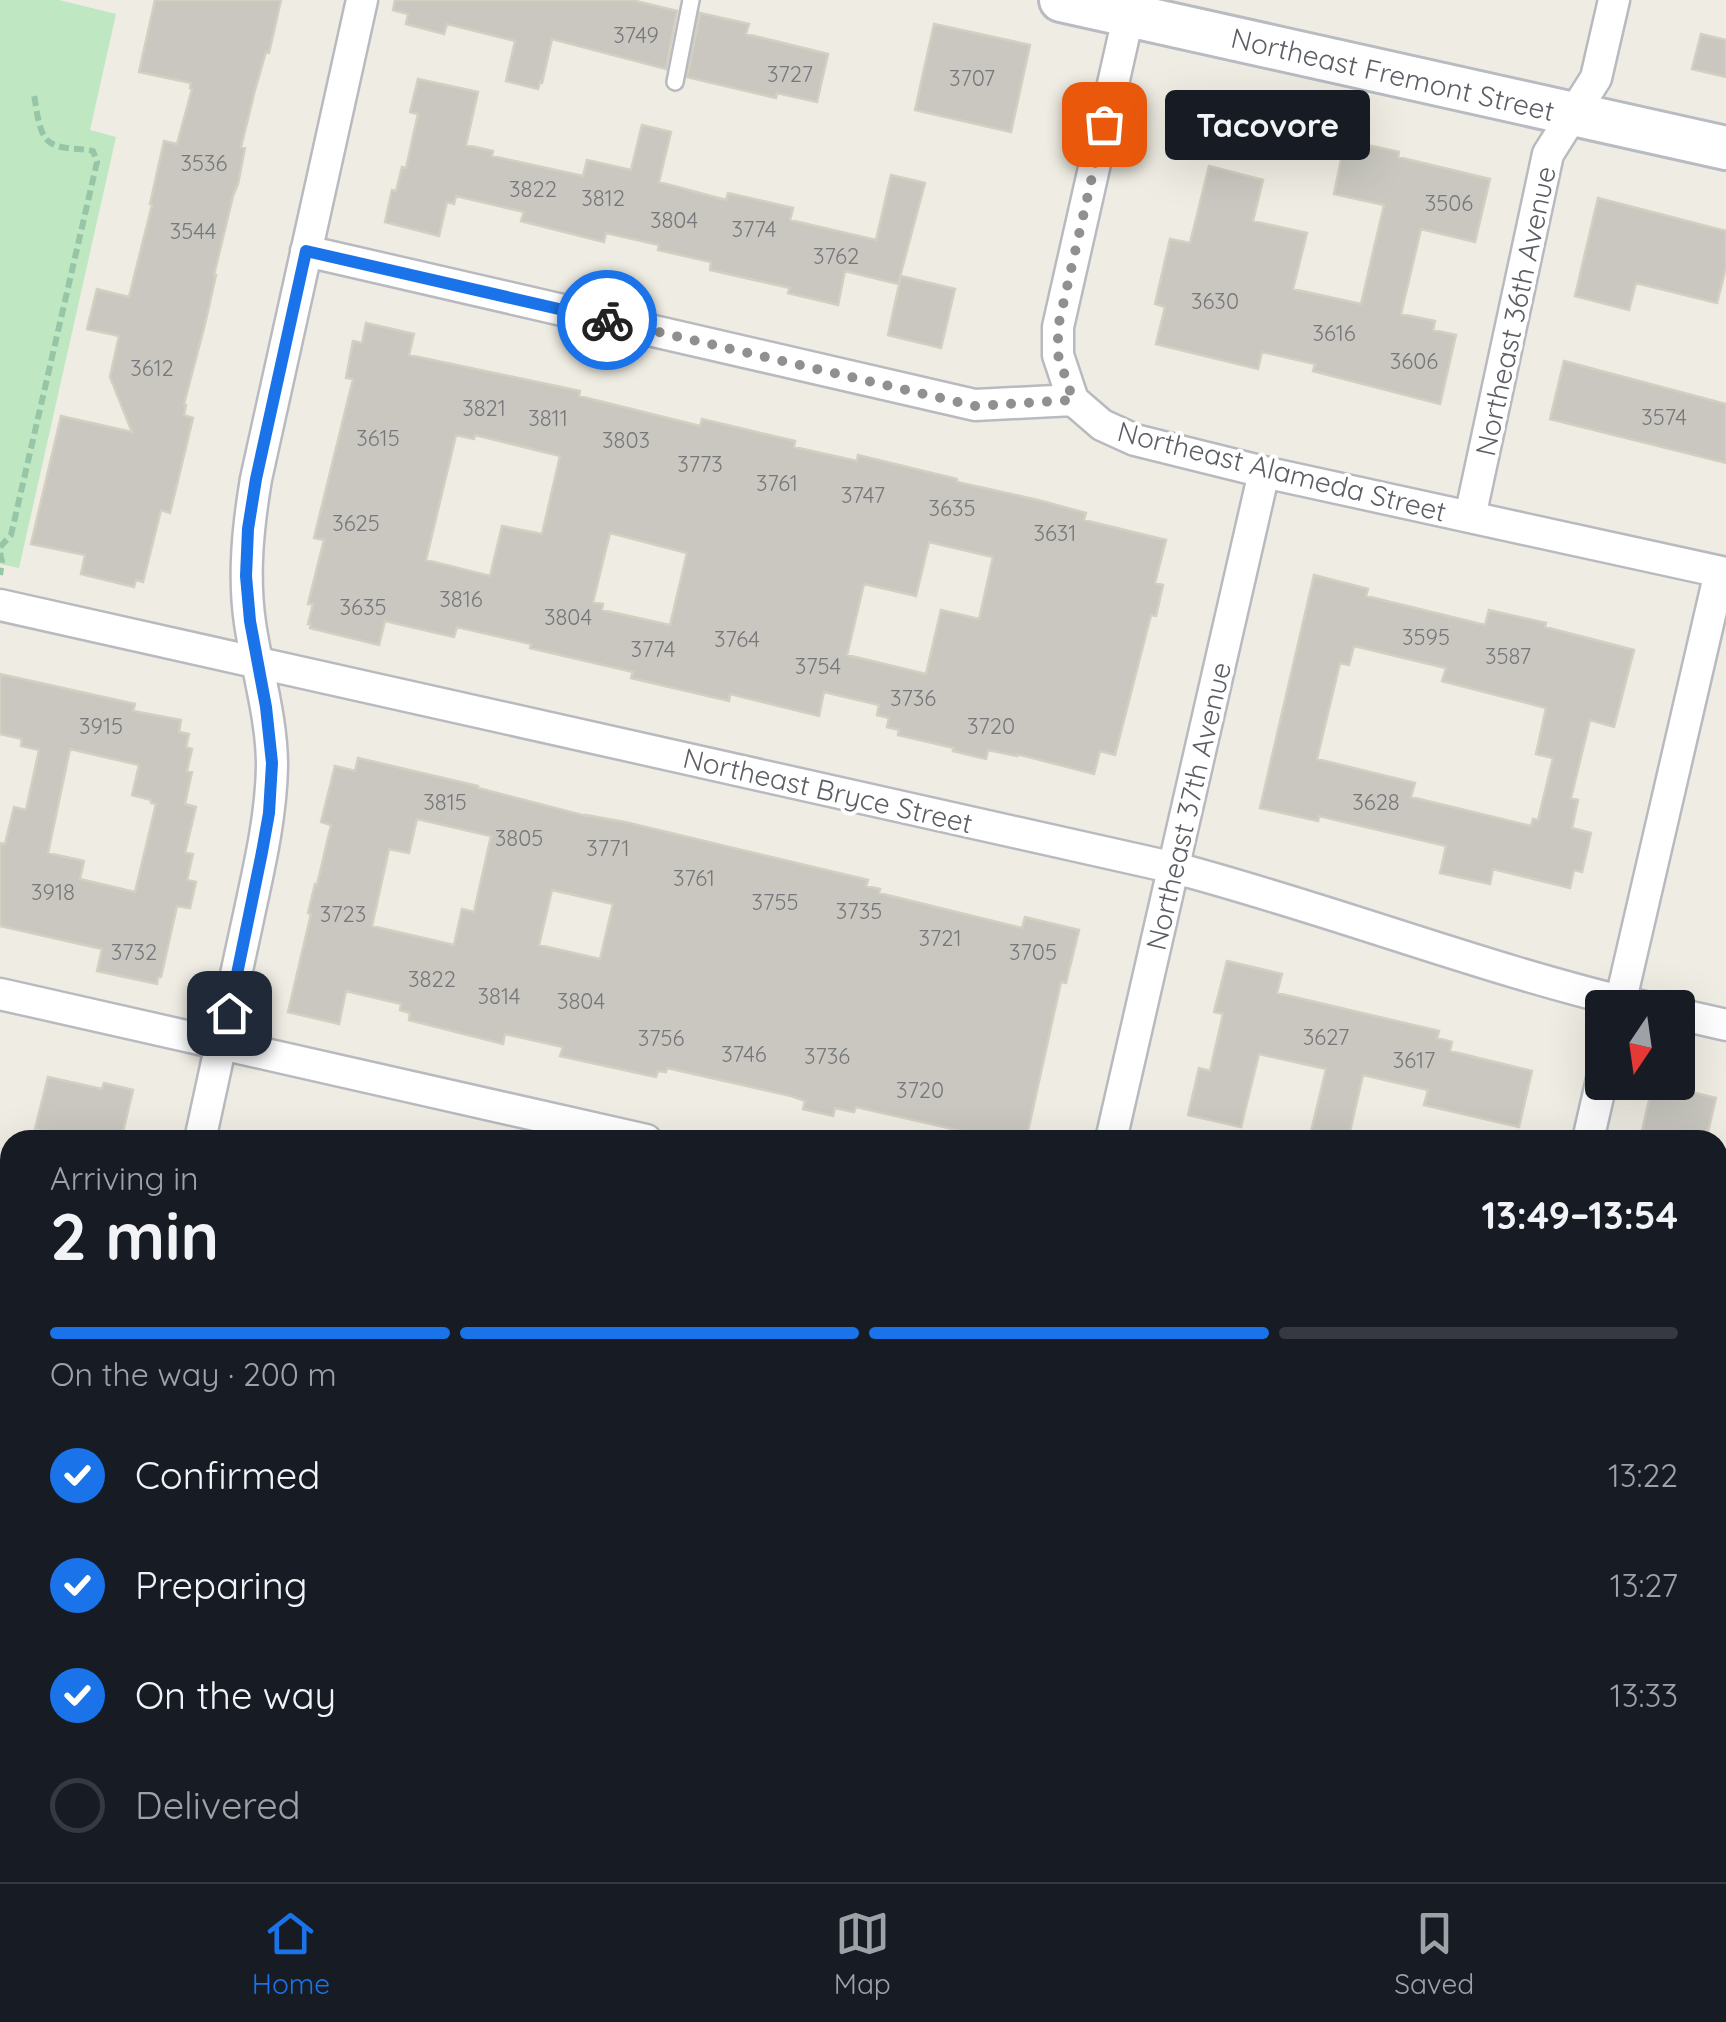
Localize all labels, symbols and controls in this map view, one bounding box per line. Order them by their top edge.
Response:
street label: Northeast Fremont Street [1228,20,1558,128]
house number: 3749 [613,21,659,49]
house number: 3727 [767,60,813,88]
house number: 3707 [949,64,995,92]
pin [1062,82,1147,167]
callout: Tacovore [1164,89,1369,159]
icon: bag [1077,97,1132,152]
text: Tacovore [1196,105,1339,145]
house number: 3536 [181,149,228,177]
street label: Northeast 36th Avenue [1467,163,1563,459]
house number: 3822 [509,175,557,203]
house number: 3812 [581,184,625,212]
house number: 3506 [1425,189,1473,217]
house number: 3804 [650,206,698,234]
house number: 3774 [732,215,776,243]
house number: 3544 [170,217,216,245]
house number: 3762 [813,242,859,270]
courier [557,270,657,370]
house number: 3630 [1191,287,1239,315]
icon: bike [580,293,635,348]
house number: 3616 [1312,319,1356,347]
house number: 3606 [1390,347,1438,375]
house number: 3612 [130,354,174,382]
house number: 3821 [462,394,506,422]
house number: 3574 [1641,403,1687,431]
house number: 3811 [528,404,568,432]
street label: Northeast Alameda Street [1114,413,1450,529]
house number: 3615 [356,424,400,452]
house number: 3803 [602,426,650,454]
house number: 3773 [677,450,723,478]
house number: 3761 [756,469,798,497]
house number: 3747 [841,481,885,509]
house number: 3635 [929,494,975,522]
house number: 3625 [332,509,380,537]
house number: 3631 [1033,519,1077,547]
house number: 3816 [439,585,483,613]
house number: 3635 [340,593,386,621]
house number: 3804 [544,603,592,631]
house number: 3595 [1402,623,1450,651]
house number: 3764 [714,625,760,653]
house number: 3774 [631,635,675,663]
house number: 3587 [1485,642,1531,670]
house number: 3754 [795,652,841,680]
street label: Northeast 37th Avenue [1138,659,1238,953]
house number: 3736 [890,684,936,712]
house number: 3915 [79,712,123,740]
house number: 3720 [967,712,1015,740]
street label: Northeast Bryce Street [680,740,976,840]
house number: 3815 [423,788,467,816]
house number: 3628 [1352,788,1400,816]
house number: 3805 [495,824,543,852]
house number: 3771 [586,834,630,862]
house number: 3761 [673,864,715,892]
house number: 3918 [31,878,75,906]
house number: 3755 [752,888,798,916]
house number: 3735 [836,897,882,925]
house number: 3723 [320,900,366,928]
house number: 3721 [918,924,962,952]
house number: 3732 [111,938,157,966]
house number: 3705 [1009,938,1057,966]
house number: 3822 [408,965,456,993]
pin [187,971,272,1056]
house number: 3814 [478,982,520,1010]
icon: home [202,986,257,1041]
house number: 3804 [557,987,605,1015]
north arrow [1585,990,1695,1100]
map controls [1585,990,1695,1100]
house number: 3627 [1303,1023,1349,1051]
house number: 3756 [638,1024,684,1052]
house number: 3746 [721,1040,767,1068]
house number: 3736 [804,1042,850,1070]
house number: 3617 [1393,1046,1435,1074]
house number: 3720 [896,1076,944,1104]
text: Arriving in [50,1158,199,1198]
text: 13:49–13:54 [1481,1191,1678,1239]
text: 2 min [50,1195,219,1276]
text: On the way · 200 m [50,1354,337,1394]
icon: check [50,1448,105,1503]
text: Confirmed [135,1451,320,1499]
text: 13:22 [1608,1455,1678,1495]
icon: check [50,1558,105,1613]
text: Preparing [135,1561,307,1609]
text: 13:27 [1610,1565,1678,1605]
icon: check [50,1668,105,1723]
text: On the way [135,1671,336,1719]
text: 13:33 [1610,1675,1678,1715]
text: Delivered [135,1781,301,1829]
tab: Home [252,1906,330,2001]
tab: Map [834,1906,891,2001]
tab: Saved [1394,1906,1474,2001]

